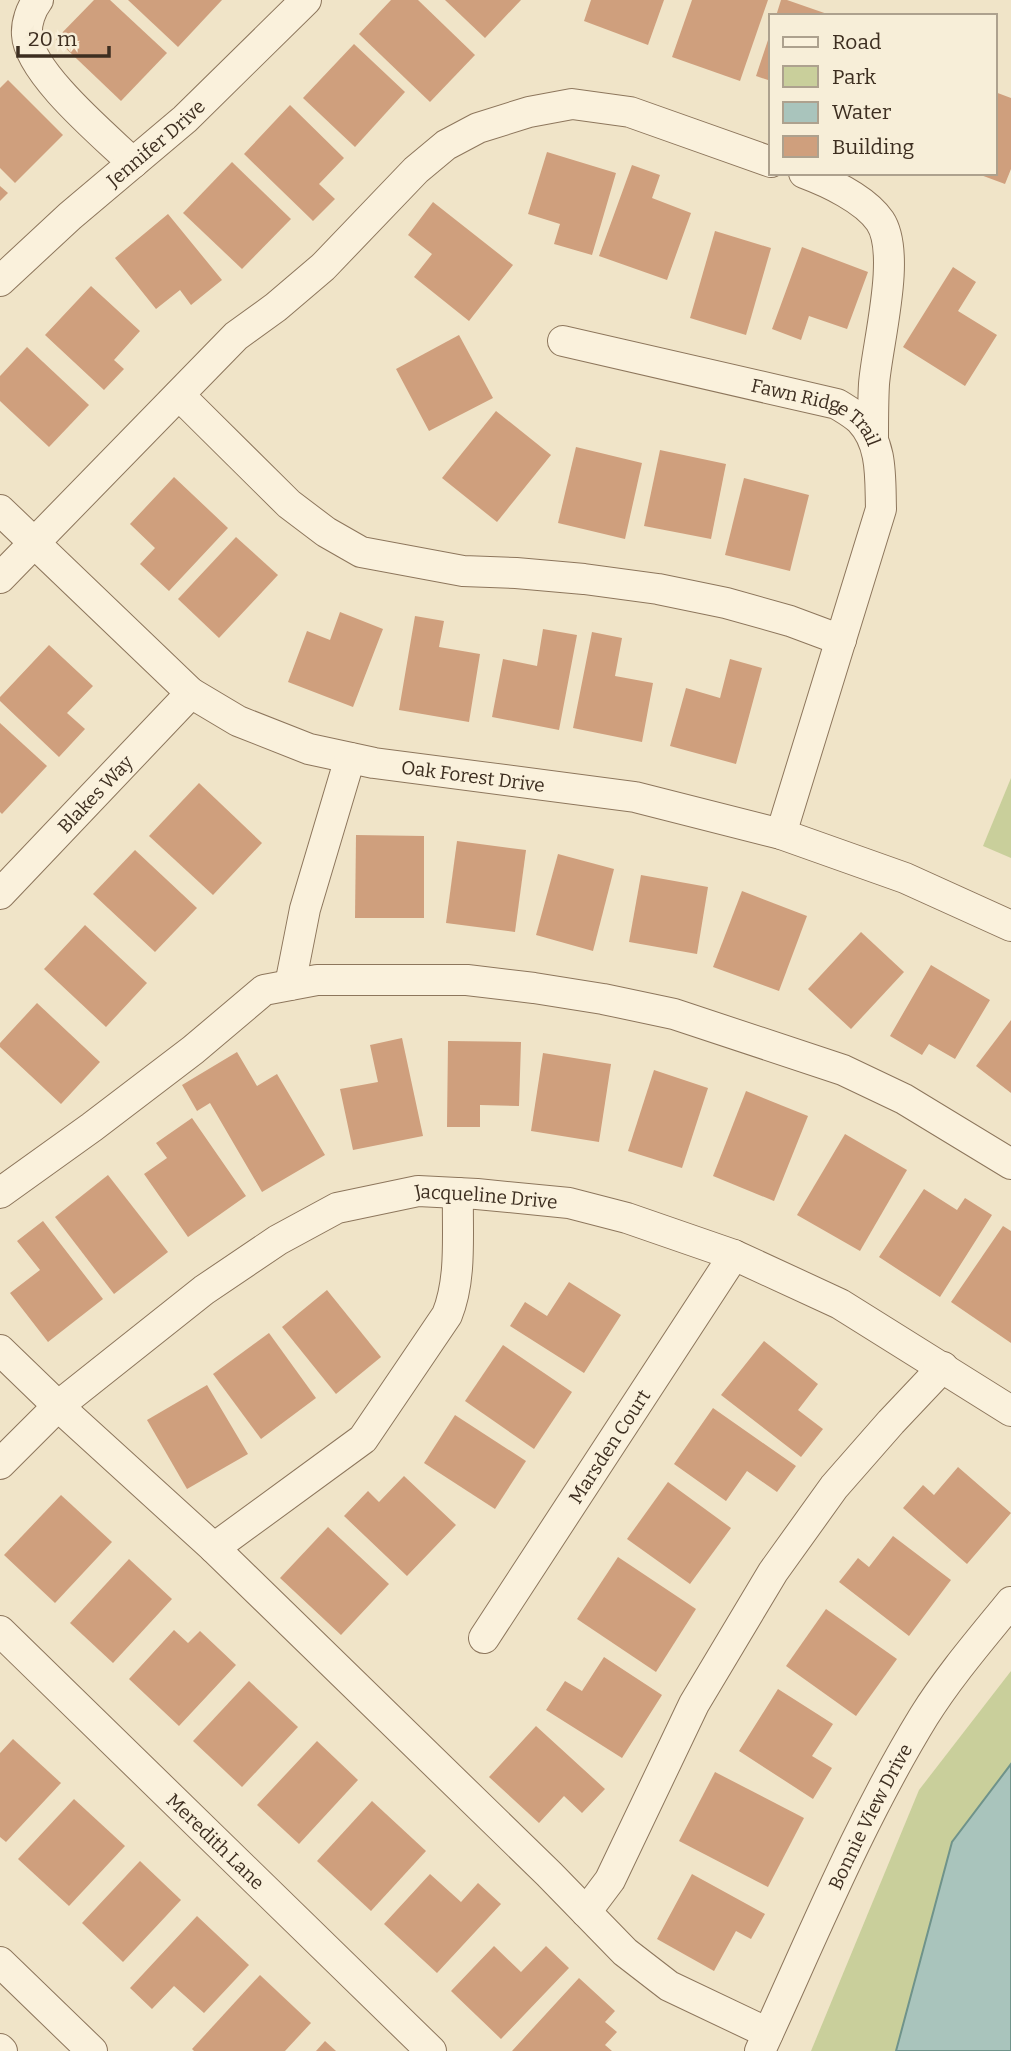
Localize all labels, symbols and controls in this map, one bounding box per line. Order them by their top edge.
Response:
scale bar [18,14,108,58]
legend [769,14,997,175]
text: 20 m [28,26,77,52]
text: Road [832,29,881,55]
text: Park [832,64,876,90]
street label: Jennifer Drive [101,95,210,193]
text: Water [832,99,891,125]
text: Building [832,134,915,160]
street label: Fawn Ridge Trail [749,374,885,449]
street label: Blakes Way [53,750,138,838]
street label: Oak Forest Drive [400,756,546,797]
street label: Jacqueline Drive [412,1180,558,1214]
street label: Marsden Court [564,1385,655,1508]
street label: Bonnie View Drive [824,1740,917,1893]
street label: Meredith Lane [161,1789,269,1894]

